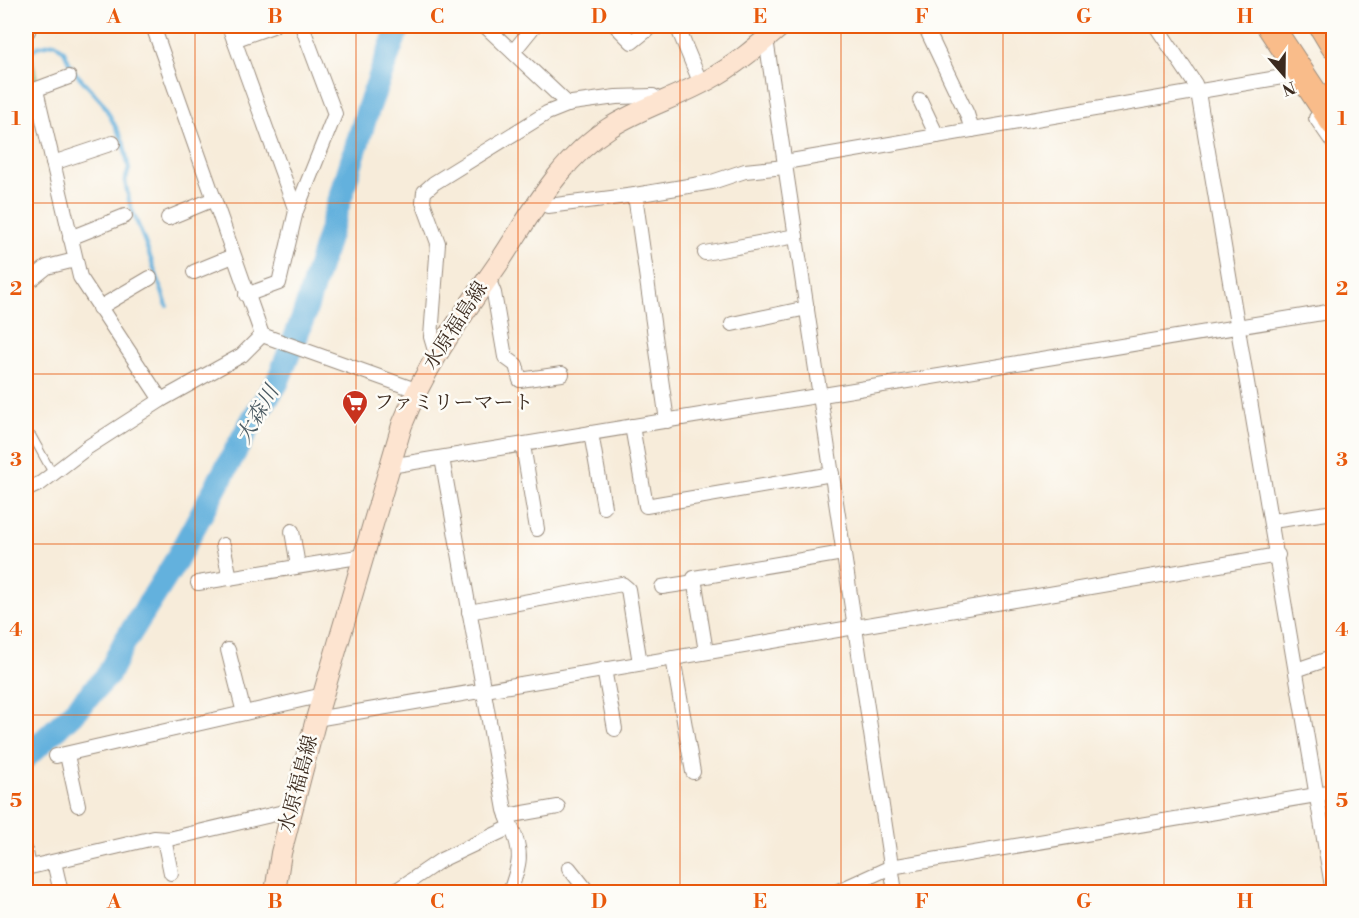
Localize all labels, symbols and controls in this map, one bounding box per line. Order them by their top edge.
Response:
text: A [106,5,122,30]
text: B [267,5,283,30]
text: C [430,5,444,30]
text: D [591,5,607,30]
text: E [753,5,767,30]
text: F [915,5,929,30]
text: G [1076,5,1092,30]
text: H [1237,5,1254,30]
north arrow [1254,45,1314,105]
text: N [1279,77,1298,100]
text: 1 [11,107,21,132]
text: 1 [1337,107,1347,132]
text: 2 [10,277,22,302]
street label: 水原福島線 [418,277,494,375]
text: 2 [1336,277,1348,302]
water label: 大森川 [231,379,286,449]
supermarket icon: ファミリーマート [340,388,370,426]
place label: ファミリーマート [374,391,534,416]
text: 3 [10,448,22,473]
text: 3 [1336,448,1348,473]
text: 4 [9,618,23,643]
text: 4 [1335,618,1349,643]
street label: 水原福島線 [274,732,324,836]
text: 5 [10,789,22,814]
text: 5 [1336,789,1348,814]
text: A [106,890,122,915]
text: B [267,890,283,915]
text: C [430,890,444,915]
text: D [591,890,607,915]
text: E [753,890,767,915]
text: F [915,890,929,915]
text: G [1076,890,1092,915]
text: H [1237,890,1254,915]

